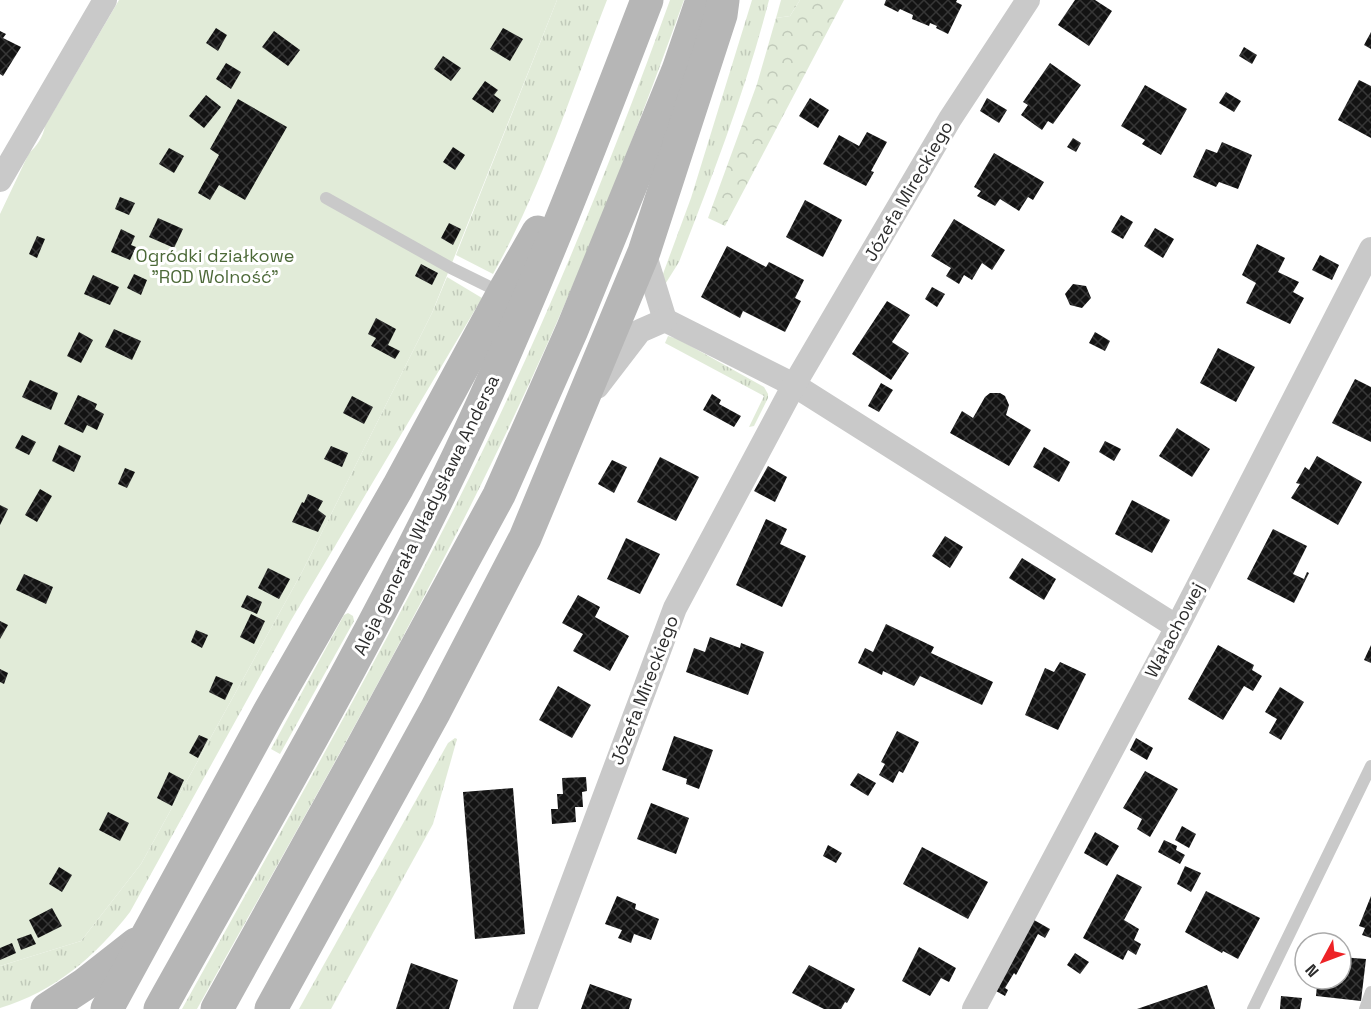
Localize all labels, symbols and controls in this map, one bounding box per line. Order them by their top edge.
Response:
street label: Józefa Mireckiego [858,117,958,265]
park label: Ogródki działkowe "ROD Wolność" [136,244,294,288]
street label: Aleja generała Władysława Andersa [348,371,504,659]
street label: Wałachowej [1139,578,1209,682]
street label: Józefa Mireckiego [605,612,683,768]
north arrow [1293,931,1353,991]
text: N [1301,960,1324,981]

